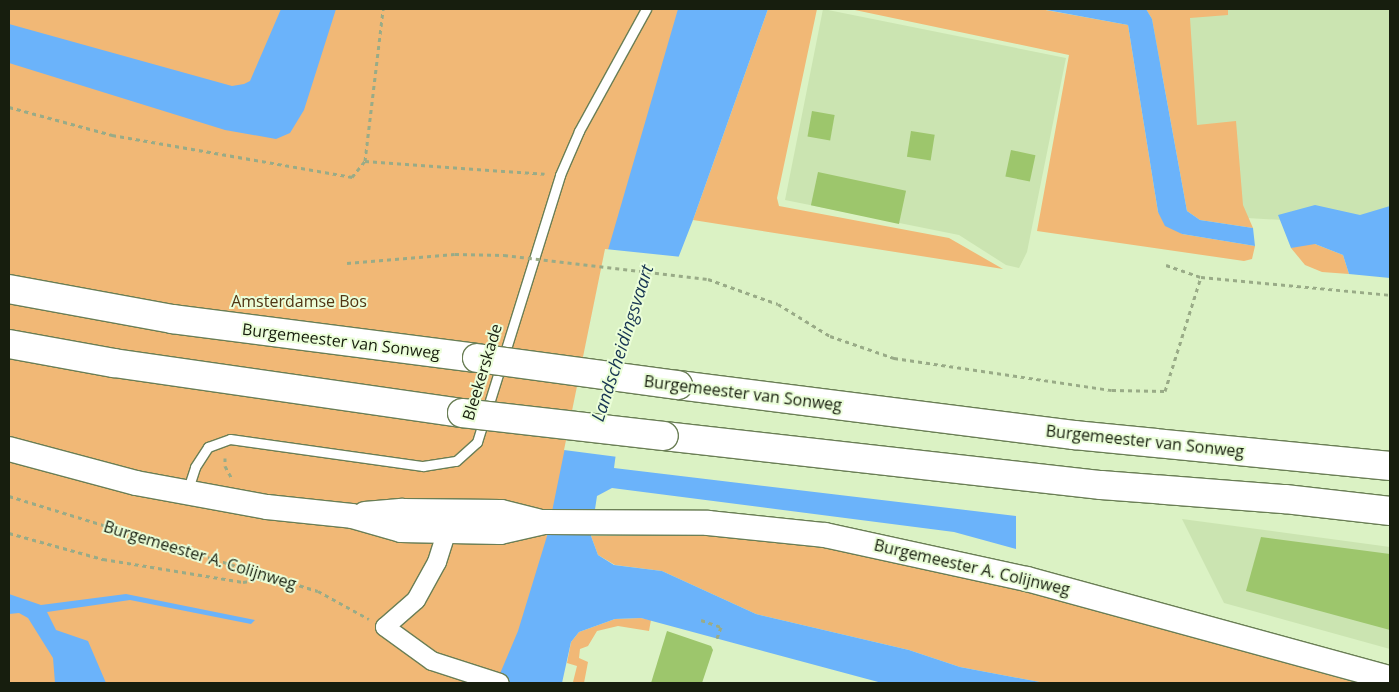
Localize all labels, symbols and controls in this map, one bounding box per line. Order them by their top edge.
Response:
water label: Landscheidingsvaart [586,262,658,424]
park label: Amsterdamse Bos [231,291,367,311]
street label: Burgemeester van Sonweg [241,319,441,363]
street label: Bleekerskade [458,321,506,423]
street label: Burgemeester van Sonweg [643,371,843,415]
street label: Burgemeester van Sonweg [1045,421,1245,461]
street label: Burgemeester A. Colijnweg [101,517,299,593]
street label: Burgemeester A. Colijnweg [872,535,1072,599]

